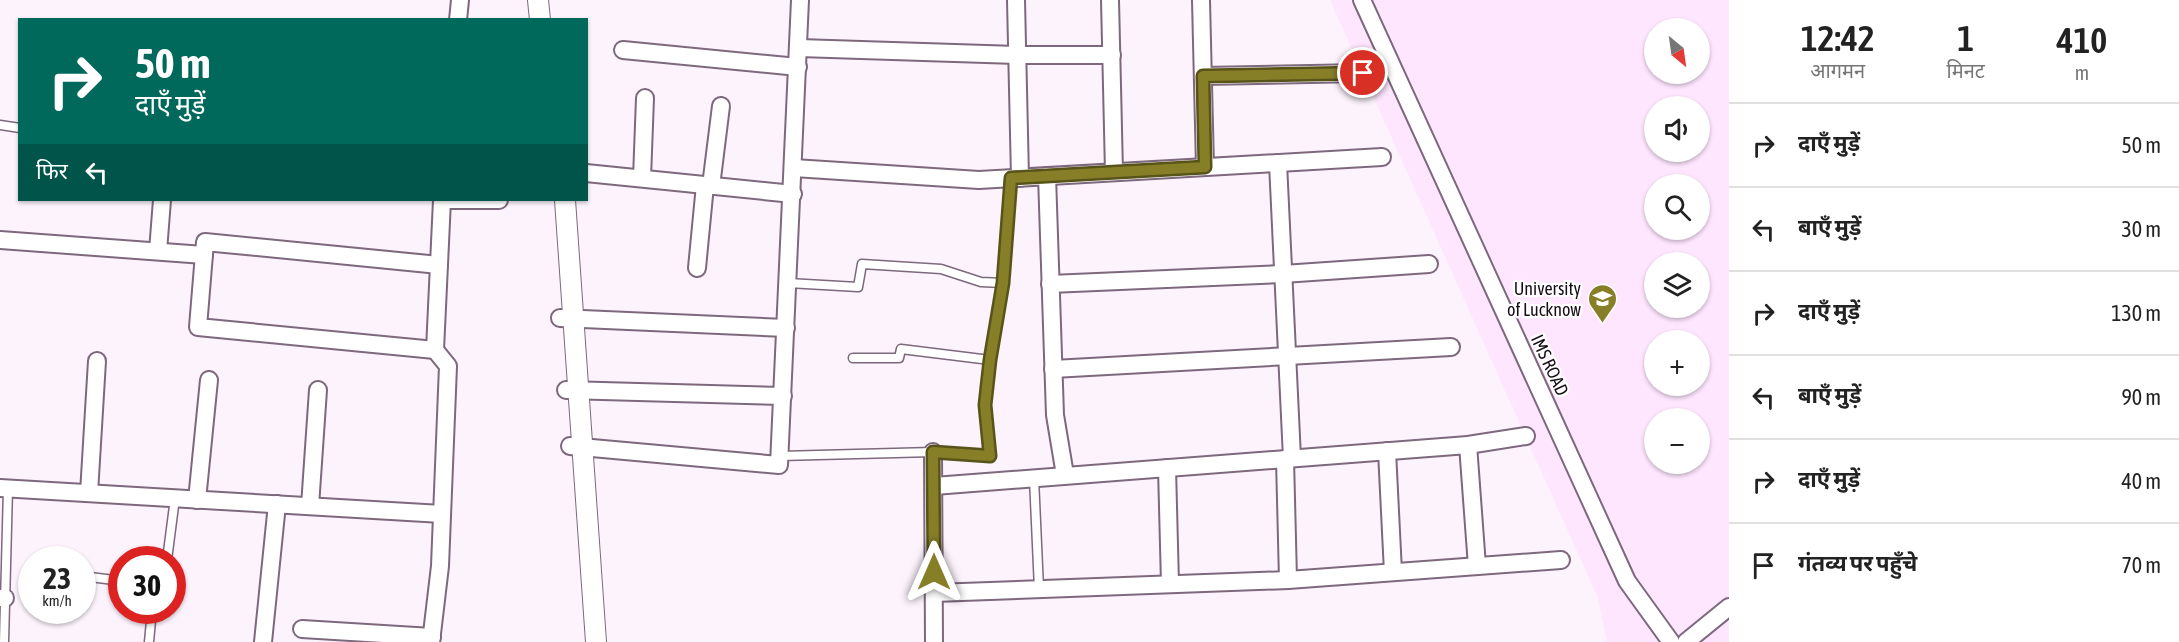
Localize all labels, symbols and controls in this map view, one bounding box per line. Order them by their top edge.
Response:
text: 12:42 [1801,17,1875,59]
text: 1 [1957,17,1974,59]
north arrow [1644,18,1710,84]
map controls [1644,18,1710,474]
text: 410 [2057,19,2107,61]
text: 50 m [135,39,210,87]
icon: right [36,42,114,120]
pin [1337,47,1388,98]
icon: arrive [1346,56,1379,89]
text: आगमन [1810,59,1865,82]
text: मिनट [1947,59,1985,82]
text: m [2075,61,2089,84]
text: दाएँ मुड़ें [135,89,206,120]
button: sound [1644,96,1710,162]
icon: right [1747,129,1780,162]
text: दाएँ मुड़ें [1798,130,1860,156]
text: 50 m [2121,132,2161,158]
icon: left [80,156,113,189]
text: फिर [36,158,68,184]
button: search [1644,174,1710,240]
icon: left [1747,213,1780,246]
text: बाएँ मुड़ें [1798,214,1861,240]
text: 30 m [2121,216,2161,242]
button: layers [1644,252,1710,318]
place label: University of Lucknow [1507,278,1581,320]
school or university icon: University of Lucknow [1586,282,1618,324]
icon: right [1747,297,1780,330]
text: दाएँ मुड़ें [1798,298,1860,324]
text: 130 m [2111,300,2161,326]
button: + [1644,330,1710,396]
street label: IMS ROAD [1527,331,1573,399]
icon: left [1747,381,1780,414]
text: बाएँ मुड़ें [1798,382,1861,408]
text: 90 m [2121,384,2161,410]
button: − [1644,408,1710,474]
icon: right [1747,465,1780,498]
text: दाएँ मुड़ें [1798,466,1860,492]
text: 40 m [2121,468,2161,494]
position arrow [902,540,966,604]
speed limit sign: 30 [108,546,186,624]
icon: arrive [1747,549,1780,582]
text: गंतव्य पर पहुँचे [1798,550,1917,576]
text: 70 m [2121,552,2161,578]
text: 23 [43,561,71,595]
text: km/h [42,592,72,609]

